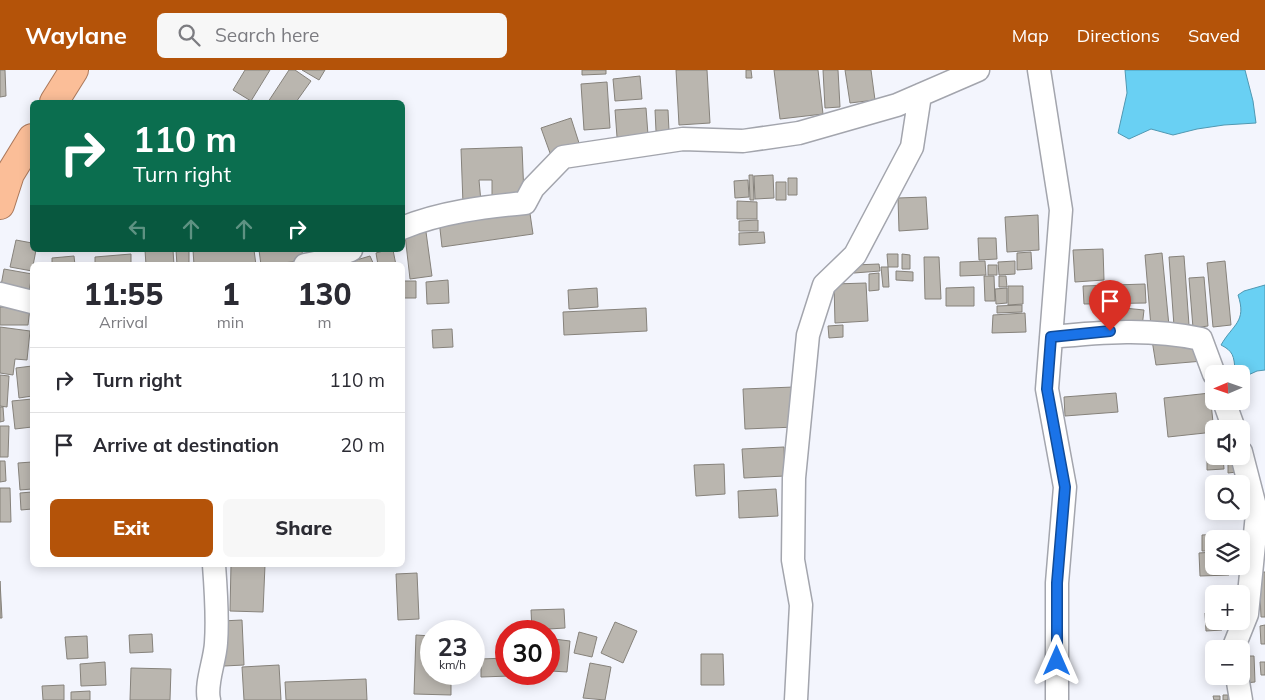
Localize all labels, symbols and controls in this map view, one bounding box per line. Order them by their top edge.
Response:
search box [157,13,507,58]
text: Waylane [25,20,127,50]
icon: search [175,21,203,49]
text: Search here [215,23,319,47]
text: Map [1012,24,1049,47]
text: Directions [1077,24,1160,47]
text: Saved [1188,24,1240,47]
text: 110 m [133,117,237,161]
icon: right [50,120,115,185]
text: Turn right [133,160,231,188]
icon: left [124,215,152,243]
icon: ahead [177,215,205,243]
icon: ahead [230,215,258,243]
icon: right [283,215,311,243]
text: 11:55 [83,275,163,313]
text: 1 [221,275,239,313]
text: 130 [298,275,352,313]
pin [1089,280,1131,331]
icon: arrive [1096,287,1124,315]
text: Arrival [99,312,148,332]
text: min [217,312,244,332]
text: m [317,312,332,332]
north arrow [1205,365,1250,410]
map controls [1205,365,1250,685]
icon: right [50,366,78,394]
text: Turn right [93,368,182,392]
text: 110 m [329,368,385,392]
button: sound [1205,420,1250,465]
icon: arrive [50,431,78,459]
text: Arrive at destination [93,433,279,457]
text: 20 m [341,433,385,457]
button: search [1205,475,1250,520]
button: Exit [50,499,213,557]
button: Share [223,499,385,557]
button: layers [1205,530,1250,575]
button: + [1205,585,1250,630]
speed limit sign: 30 [495,620,560,685]
text: 23 [437,631,468,662]
position arrow [1030,634,1082,686]
button: − [1205,640,1250,685]
text: km/h [439,657,466,672]

